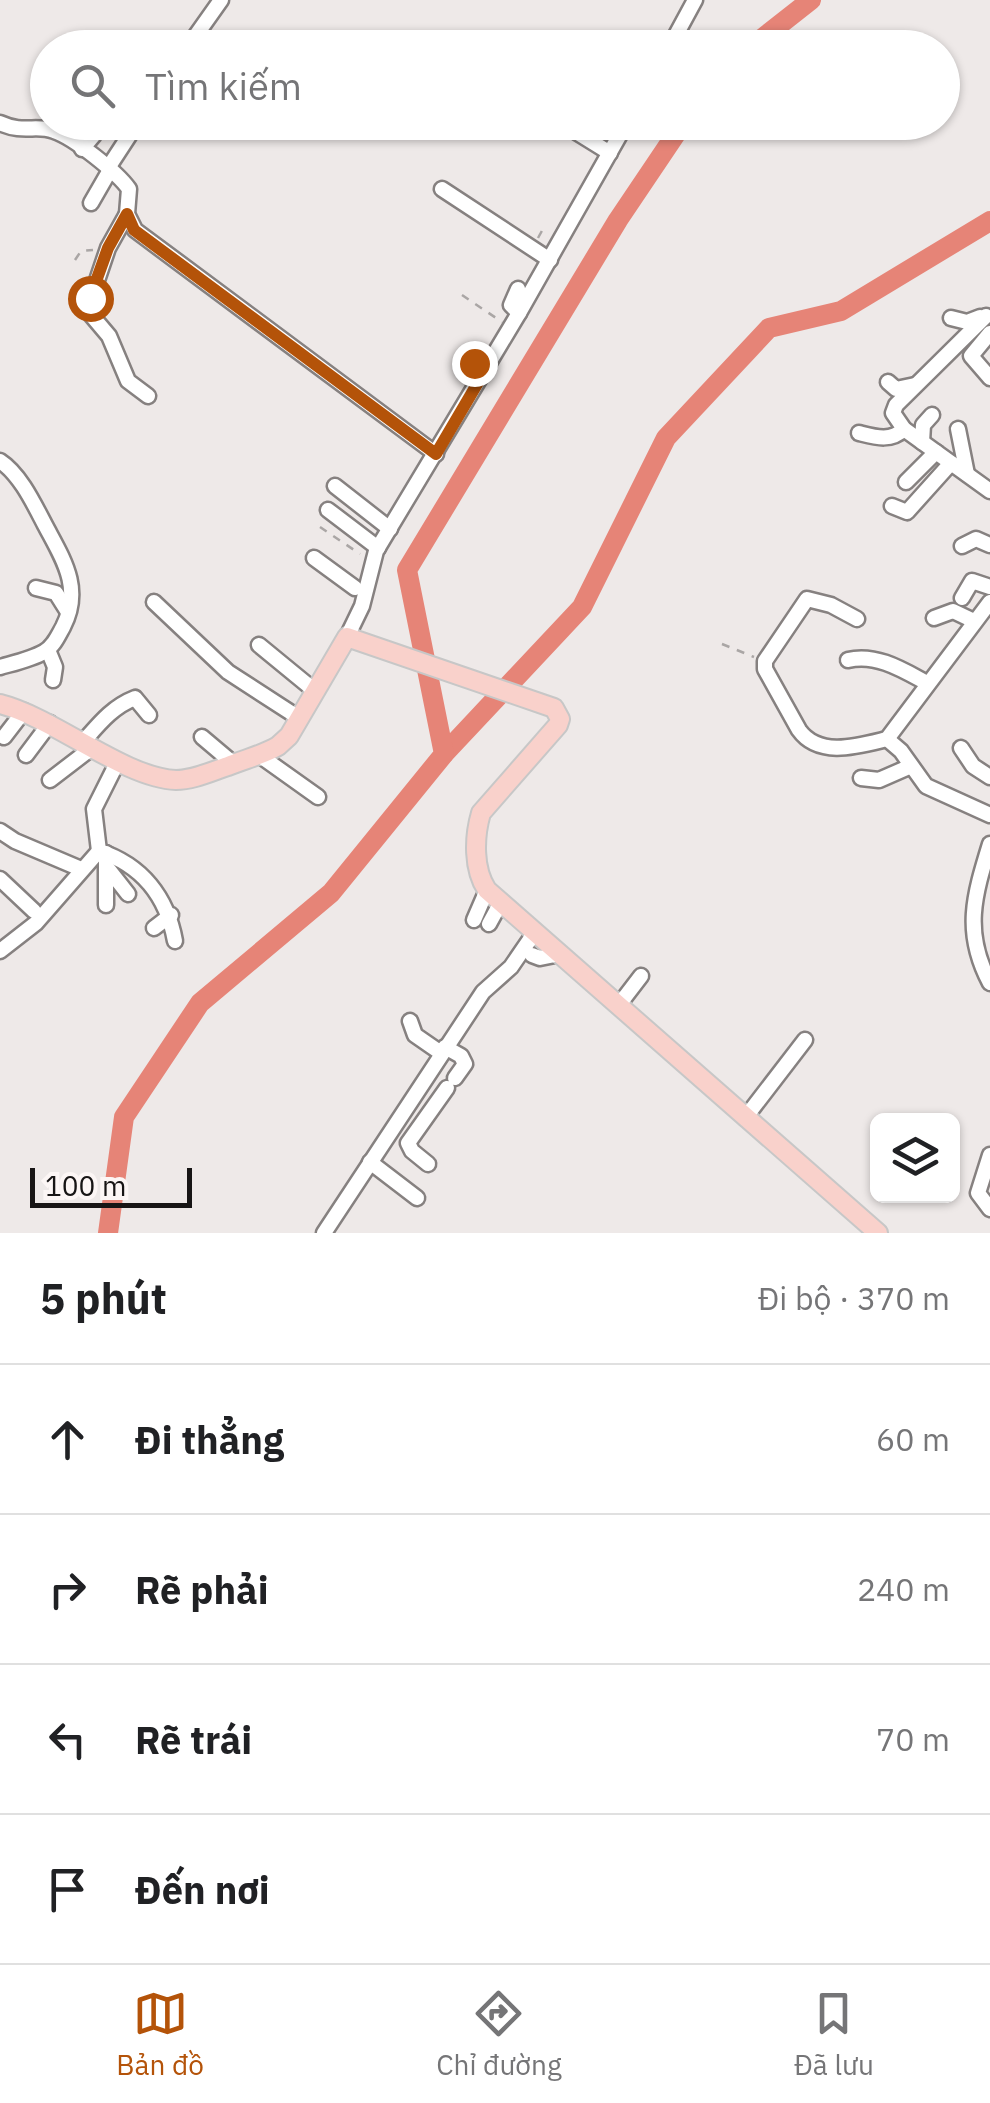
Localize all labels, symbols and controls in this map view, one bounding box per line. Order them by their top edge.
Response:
search box [30,30,960,140]
icon: search [65,58,120,113]
text: Tìm kiếm [145,61,302,110]
route start [68,276,114,322]
route end [452,341,498,387]
map controls [870,1113,960,1203]
button: layers [870,1113,960,1203]
scale bar [30,1163,192,1208]
text: 100 m [45,1167,126,1204]
text: 5 phút [40,1271,167,1326]
text: Đi bộ · 370 m [758,1277,950,1319]
icon: ahead [40,1412,95,1467]
text: Đi thẳng [135,1415,284,1464]
text: 60 m [876,1418,950,1460]
icon: right [40,1562,95,1617]
text: Rẽ phải [135,1565,269,1614]
text: 240 m [857,1568,950,1610]
icon: left [40,1712,95,1767]
text: Rẽ trái [135,1715,252,1764]
text: 70 m [876,1718,950,1760]
icon: arrive [40,1862,95,1917]
text: Đến nơi [135,1865,270,1914]
tab: Bản đồ [116,1986,204,2083]
tab: Chỉ đường [436,1986,562,2083]
tab: Đã lưu [794,1986,874,2083]

